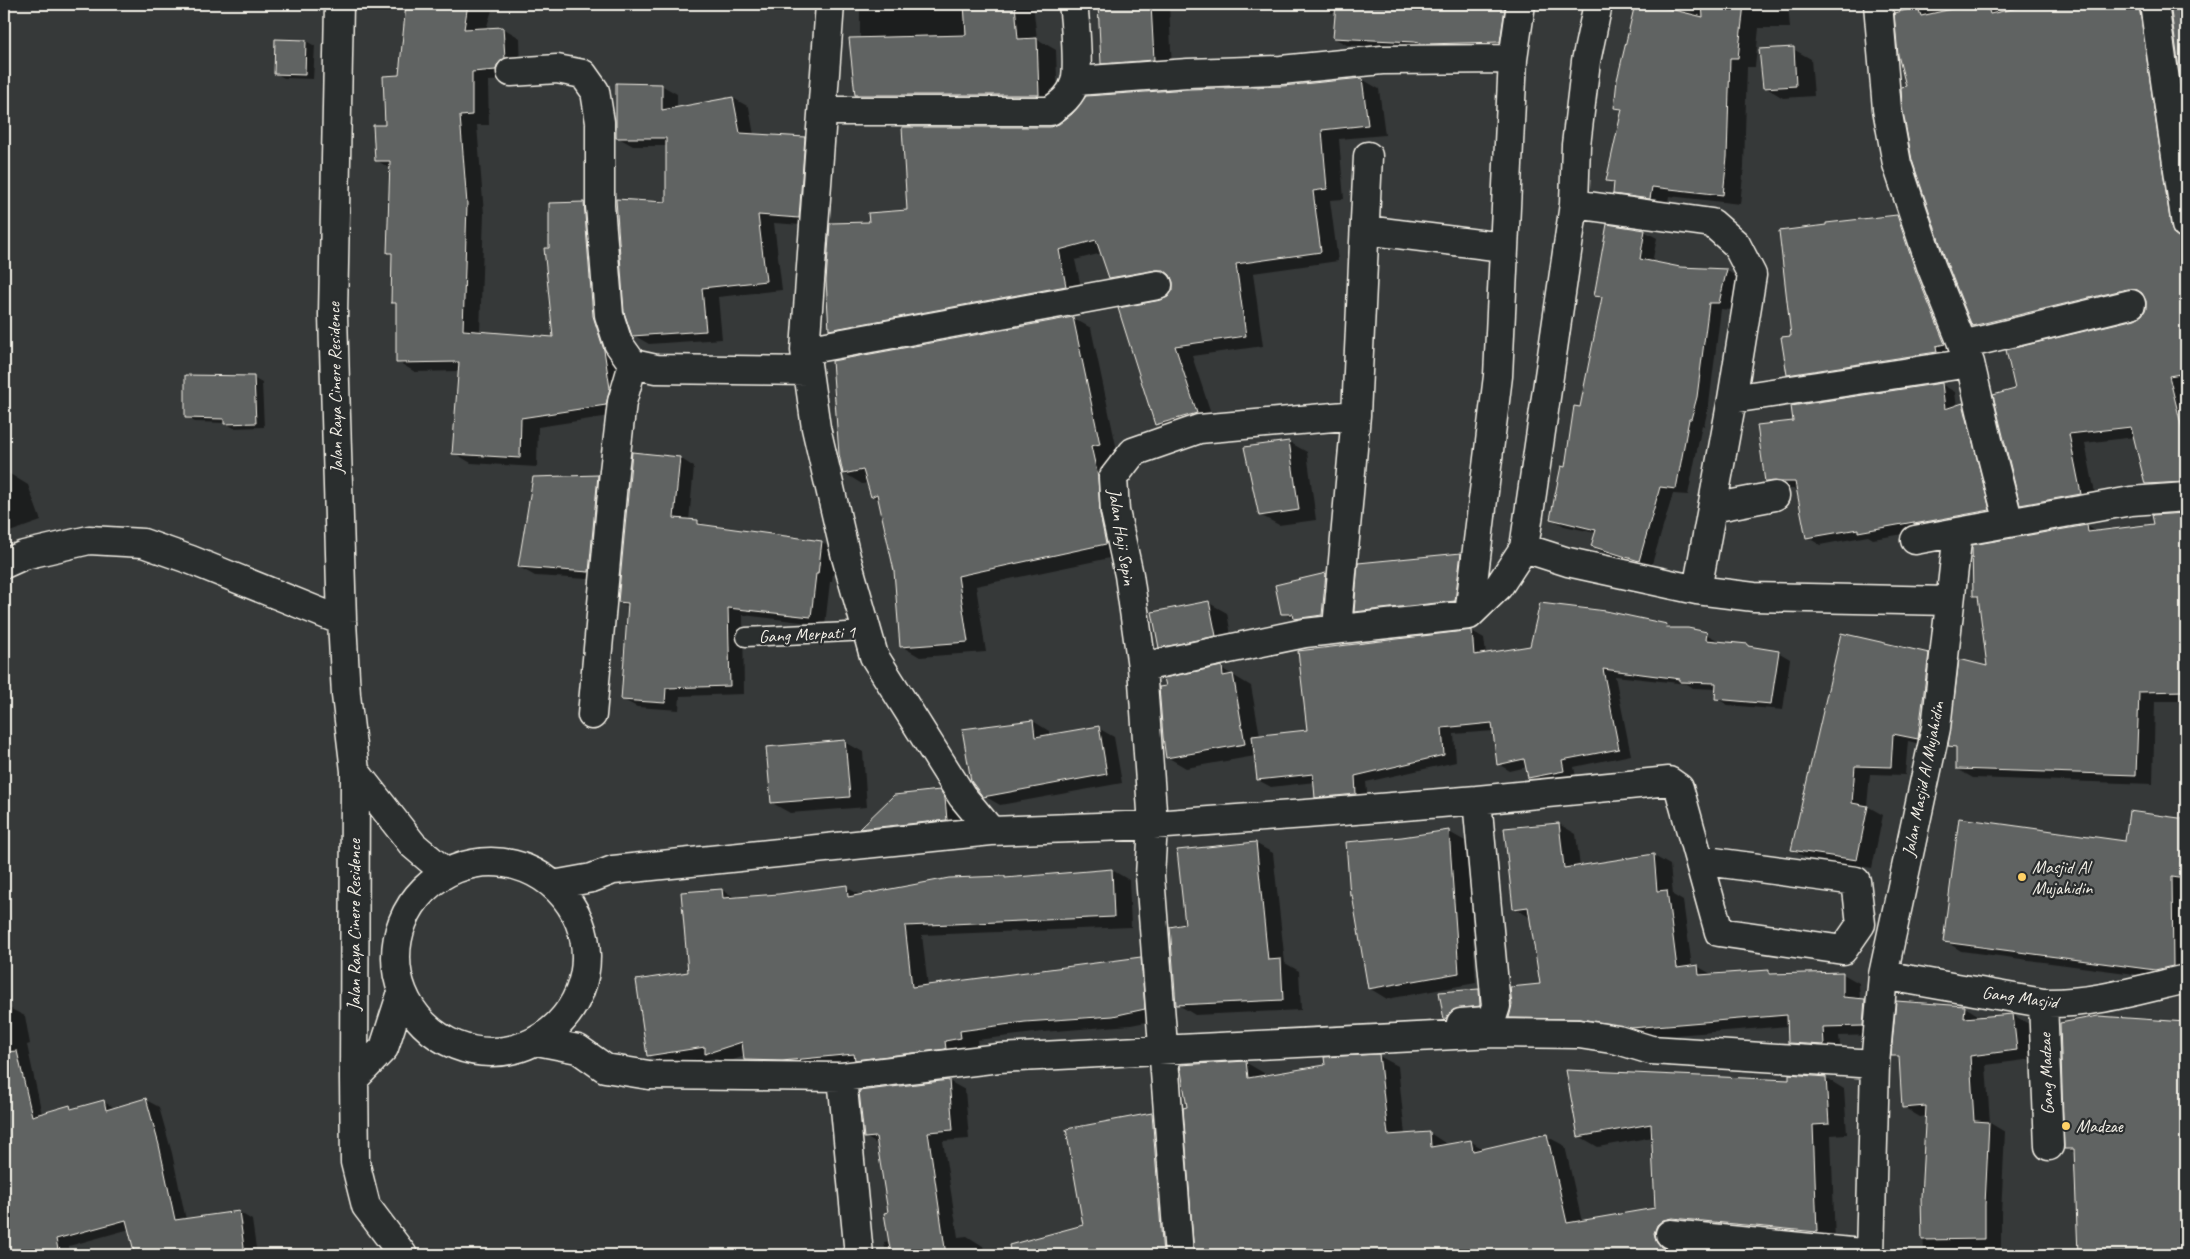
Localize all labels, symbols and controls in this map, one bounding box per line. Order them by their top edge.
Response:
street label: Jalan Raya Cinere Residence [322,301,348,475]
street label: Jalan Haji Sepin [1103,486,1141,588]
street label: Gang Merpati 1 [758,620,857,648]
street label: Jalan Masjid Al Mujahidin [1897,699,1949,859]
street label: Jalan Raya Cinere Residence [343,838,365,1012]
place label: Masjid Al Mujahidin [2032,856,2093,899]
marker: Masjid Al Mujahidin [2016,871,2028,883]
street label: Gang Masjid [1981,981,2062,1014]
street label: Gang Madzae [2034,1032,2058,1115]
place label: Madzae [2076,1115,2124,1137]
marker: Madzae [2060,1120,2072,1132]

